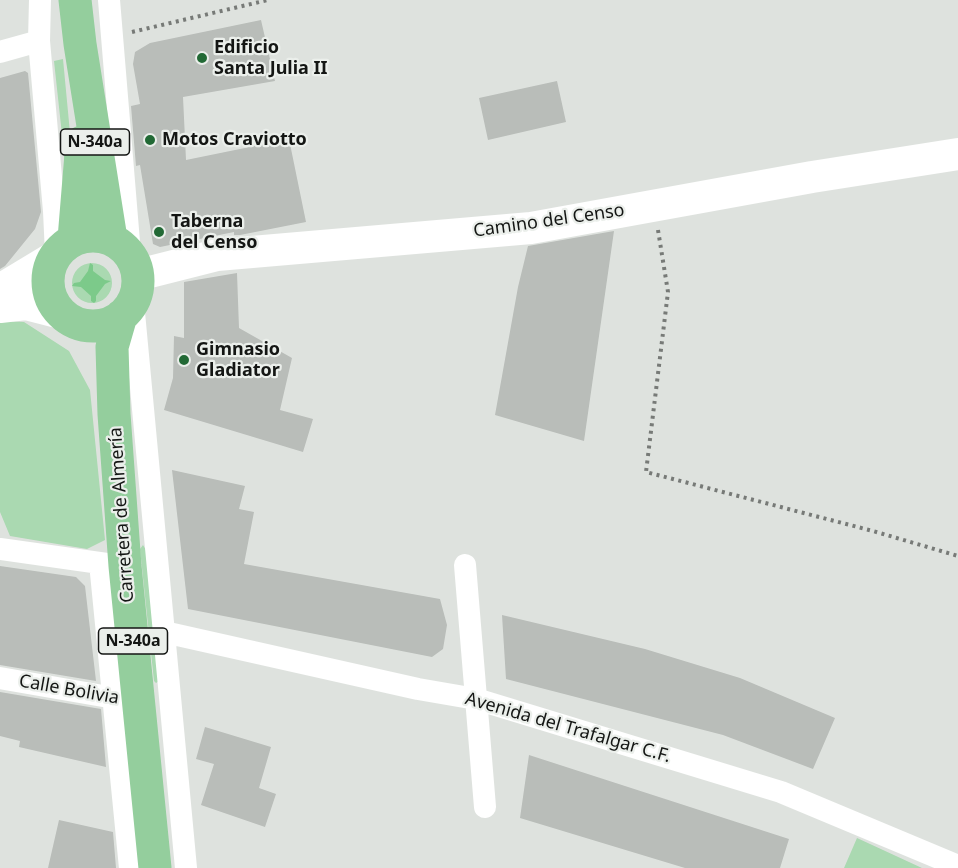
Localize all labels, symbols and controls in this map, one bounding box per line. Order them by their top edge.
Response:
place label: Edificio Santa Julia II [214,37,328,80]
marker: Edificio Santa Julia II [195,51,209,65]
road number: N-340a [60,129,130,155]
place label: Motos Craviotto [162,129,307,151]
marker: Motos Craviotto [143,133,157,147]
street label: Camino del Censo [472,200,626,242]
place label: Taberna del Censo [171,211,257,254]
marker: Taberna del Censo [152,225,166,239]
place label: Gimnasio Gladiator [196,339,280,382]
marker: Gimnasio Gladiator [177,353,191,367]
street label: Carretera de Almería [105,427,139,603]
road number: N-340a [98,628,168,654]
street label: Calle Bolivia [17,671,121,709]
street label: Avenida del Trafalgar C.F. [463,688,673,768]

